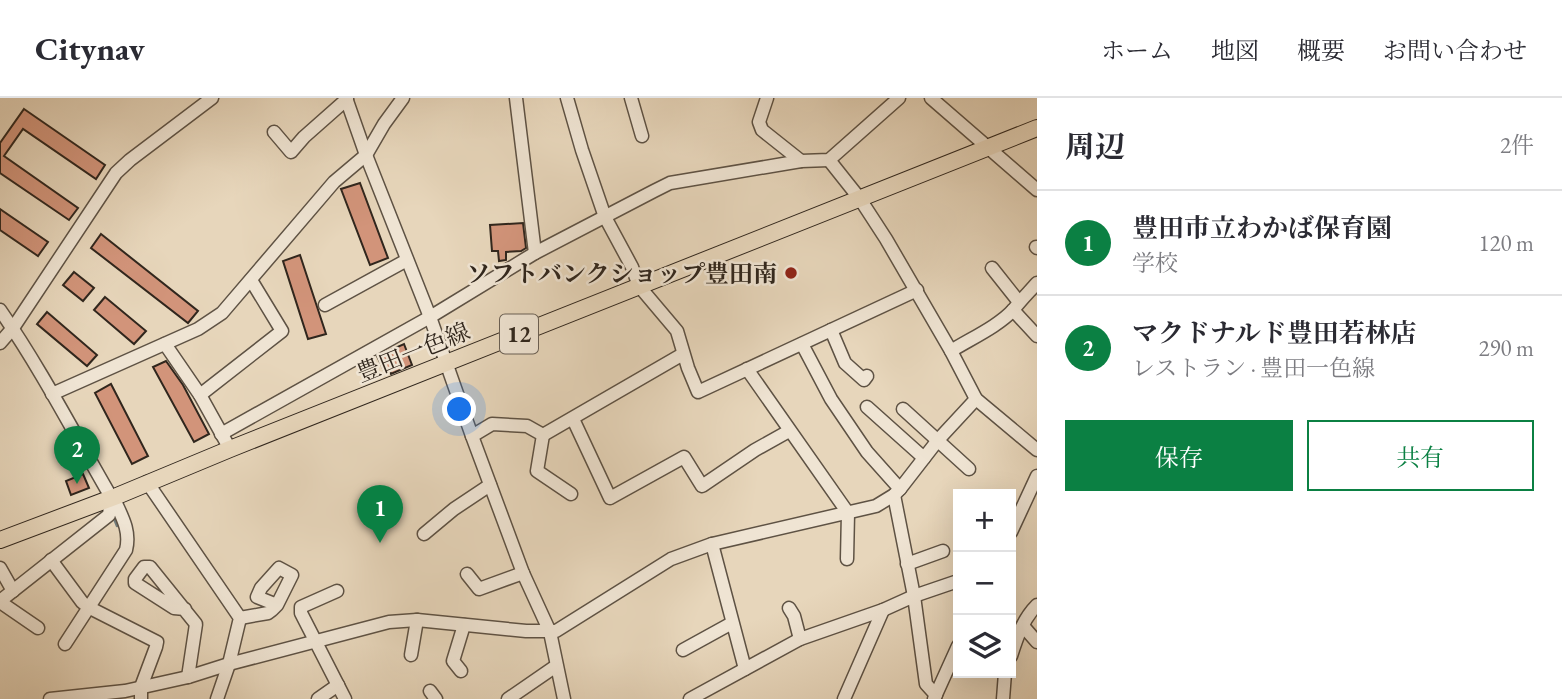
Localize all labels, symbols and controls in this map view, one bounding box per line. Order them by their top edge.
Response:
text: Citynav [35,27,145,70]
text: ホーム [1101,35,1173,66]
text: 地図 [1211,35,1259,66]
text: 概要 [1297,35,1345,66]
text: お問い合わせ [1383,35,1527,66]
text: 周辺 [1065,127,1125,166]
text: 2件 [1500,130,1534,160]
text: 豊田市立わかば保育園 [1132,211,1392,245]
text: 1 [1082,228,1094,258]
text: 120 m [1478,228,1534,258]
text: 学校 [1132,248,1178,278]
place label: ソフトバンクショップ豊田南 [466,258,777,289]
marker: ソフトバンクショップ豊田南 [783,265,799,281]
road number: 12 [500,314,538,354]
street label: 豊田一色線 [352,315,474,389]
text: マクドナルド豊田若林店 [1132,316,1417,350]
text: 2 [1082,333,1094,363]
text: 290 m [1478,333,1534,363]
text: レストラン · 豊田一色線 [1132,353,1375,383]
your location [442,392,476,426]
button: 保存 [1065,420,1293,491]
button: 共有 [1307,420,1534,491]
pin: 2 [54,426,100,484]
pin: 1 [357,485,403,543]
map controls [953,489,1016,678]
button: + [953,489,1016,552]
button: − [953,552,1016,615]
button: layers [953,615,1016,678]

